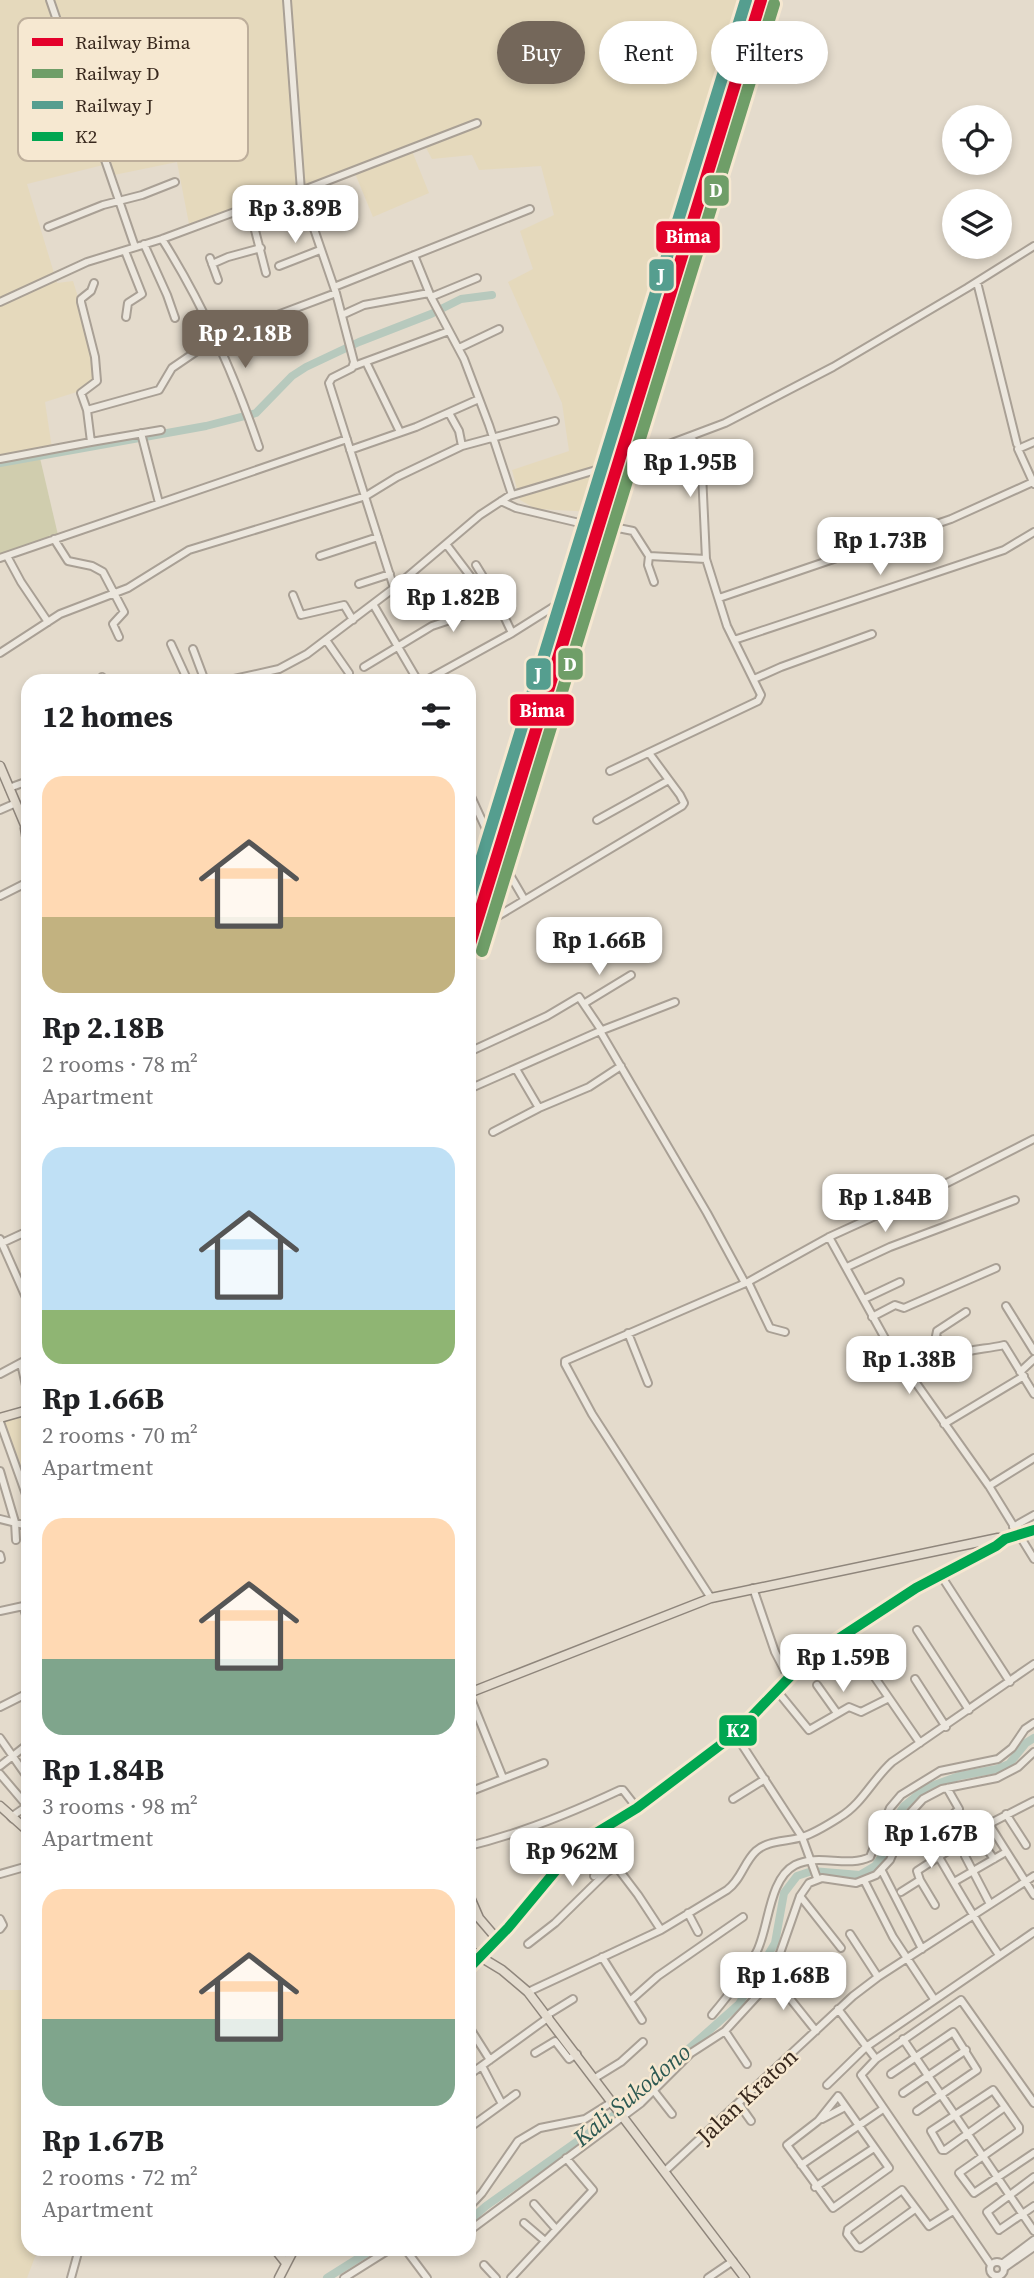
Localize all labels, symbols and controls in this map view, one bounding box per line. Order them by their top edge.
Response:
legend [18,18,248,161]
chip: Buy [497,21,585,84]
chip: Rent [599,21,697,84]
chip: Filters [711,21,828,84]
text: Railway Bima [75,29,191,55]
text: Railway D [75,60,160,86]
text: Railway J [75,92,153,118]
map controls [942,105,1012,259]
button: locate [942,105,1012,175]
text: K2 [75,123,97,149]
line badge: D [703,174,730,207]
text: D [709,177,723,203]
pin: Rp 3.89B [223,186,367,245]
button: layers [942,189,1012,259]
text: Rp 3.89B [248,192,342,224]
line badge: Bima [655,220,721,254]
text: Bima [665,223,712,249]
line badge: J [648,258,675,292]
text: J [656,262,665,288]
pin: Rp 2.18B [173,310,317,370]
text: Rp 2.18B [198,317,292,349]
pin: Rp 1.95B [618,440,762,499]
text: Rp 1.95B [643,446,737,478]
pin: Rp 1.73B [808,518,952,577]
text: Rp 1.73B [833,524,927,556]
pin: Rp 1.82B [381,574,525,634]
text: Rp 1.82B [406,581,500,613]
line badge: D [557,647,584,681]
text: D [563,651,577,677]
line badge: J [525,657,552,691]
text: J [533,661,542,687]
line badge: Bima [509,693,575,727]
text: 12 homes [42,696,173,737]
icon: filters [417,697,455,735]
text: Bima [519,697,566,723]
icon: home [186,821,312,947]
pin: Rp 1.66B [527,918,671,977]
text: Rp 1.66B [552,924,646,956]
text: Rp 2.18B [42,1007,164,1048]
text: 2 rooms · 78 m² [42,1048,198,1080]
text: Apartment [42,1080,153,1112]
pin: Rp 1.84B [813,1174,957,1234]
text: Rp 1.84B [838,1181,932,1213]
icon: home [186,1192,312,1318]
pin: Rp 1.38B [837,1336,981,1396]
text: Rp 1.38B [862,1343,956,1375]
text: Rp 1.66B [42,1378,164,1419]
text: 2 rooms · 70 m² [42,1419,198,1451]
text: Apartment [42,1451,153,1483]
icon: home [186,1563,312,1689]
pin: Rp 1.59B [771,1634,915,1694]
text: Rp 1.59B [796,1641,890,1673]
line badge: K2 [718,1714,758,1747]
text: K2 [726,1717,750,1743]
text: Rp 1.84B [42,1749,164,1790]
text: 3 rooms · 98 m² [42,1790,198,1822]
pin: Rp 1.67B [859,1811,1003,1870]
text: Rp 1.67B [884,1817,978,1849]
text: Apartment [42,1822,153,1854]
pin: Rp 962M [507,1828,637,1888]
text: Rp 962M [526,1835,618,1867]
icon: home [186,1934,312,2060]
pin: Rp 1.68B [711,1952,855,2012]
text: Rp 1.68B [736,1959,830,1991]
water label: Kali Sukodono [565,2035,698,2154]
street label: Jalan Kraton [689,2041,805,2152]
text: Rp 1.67B [42,2120,164,2161]
text: 2 rooms · 72 m² [42,2161,198,2193]
text: Apartment [42,2193,153,2225]

